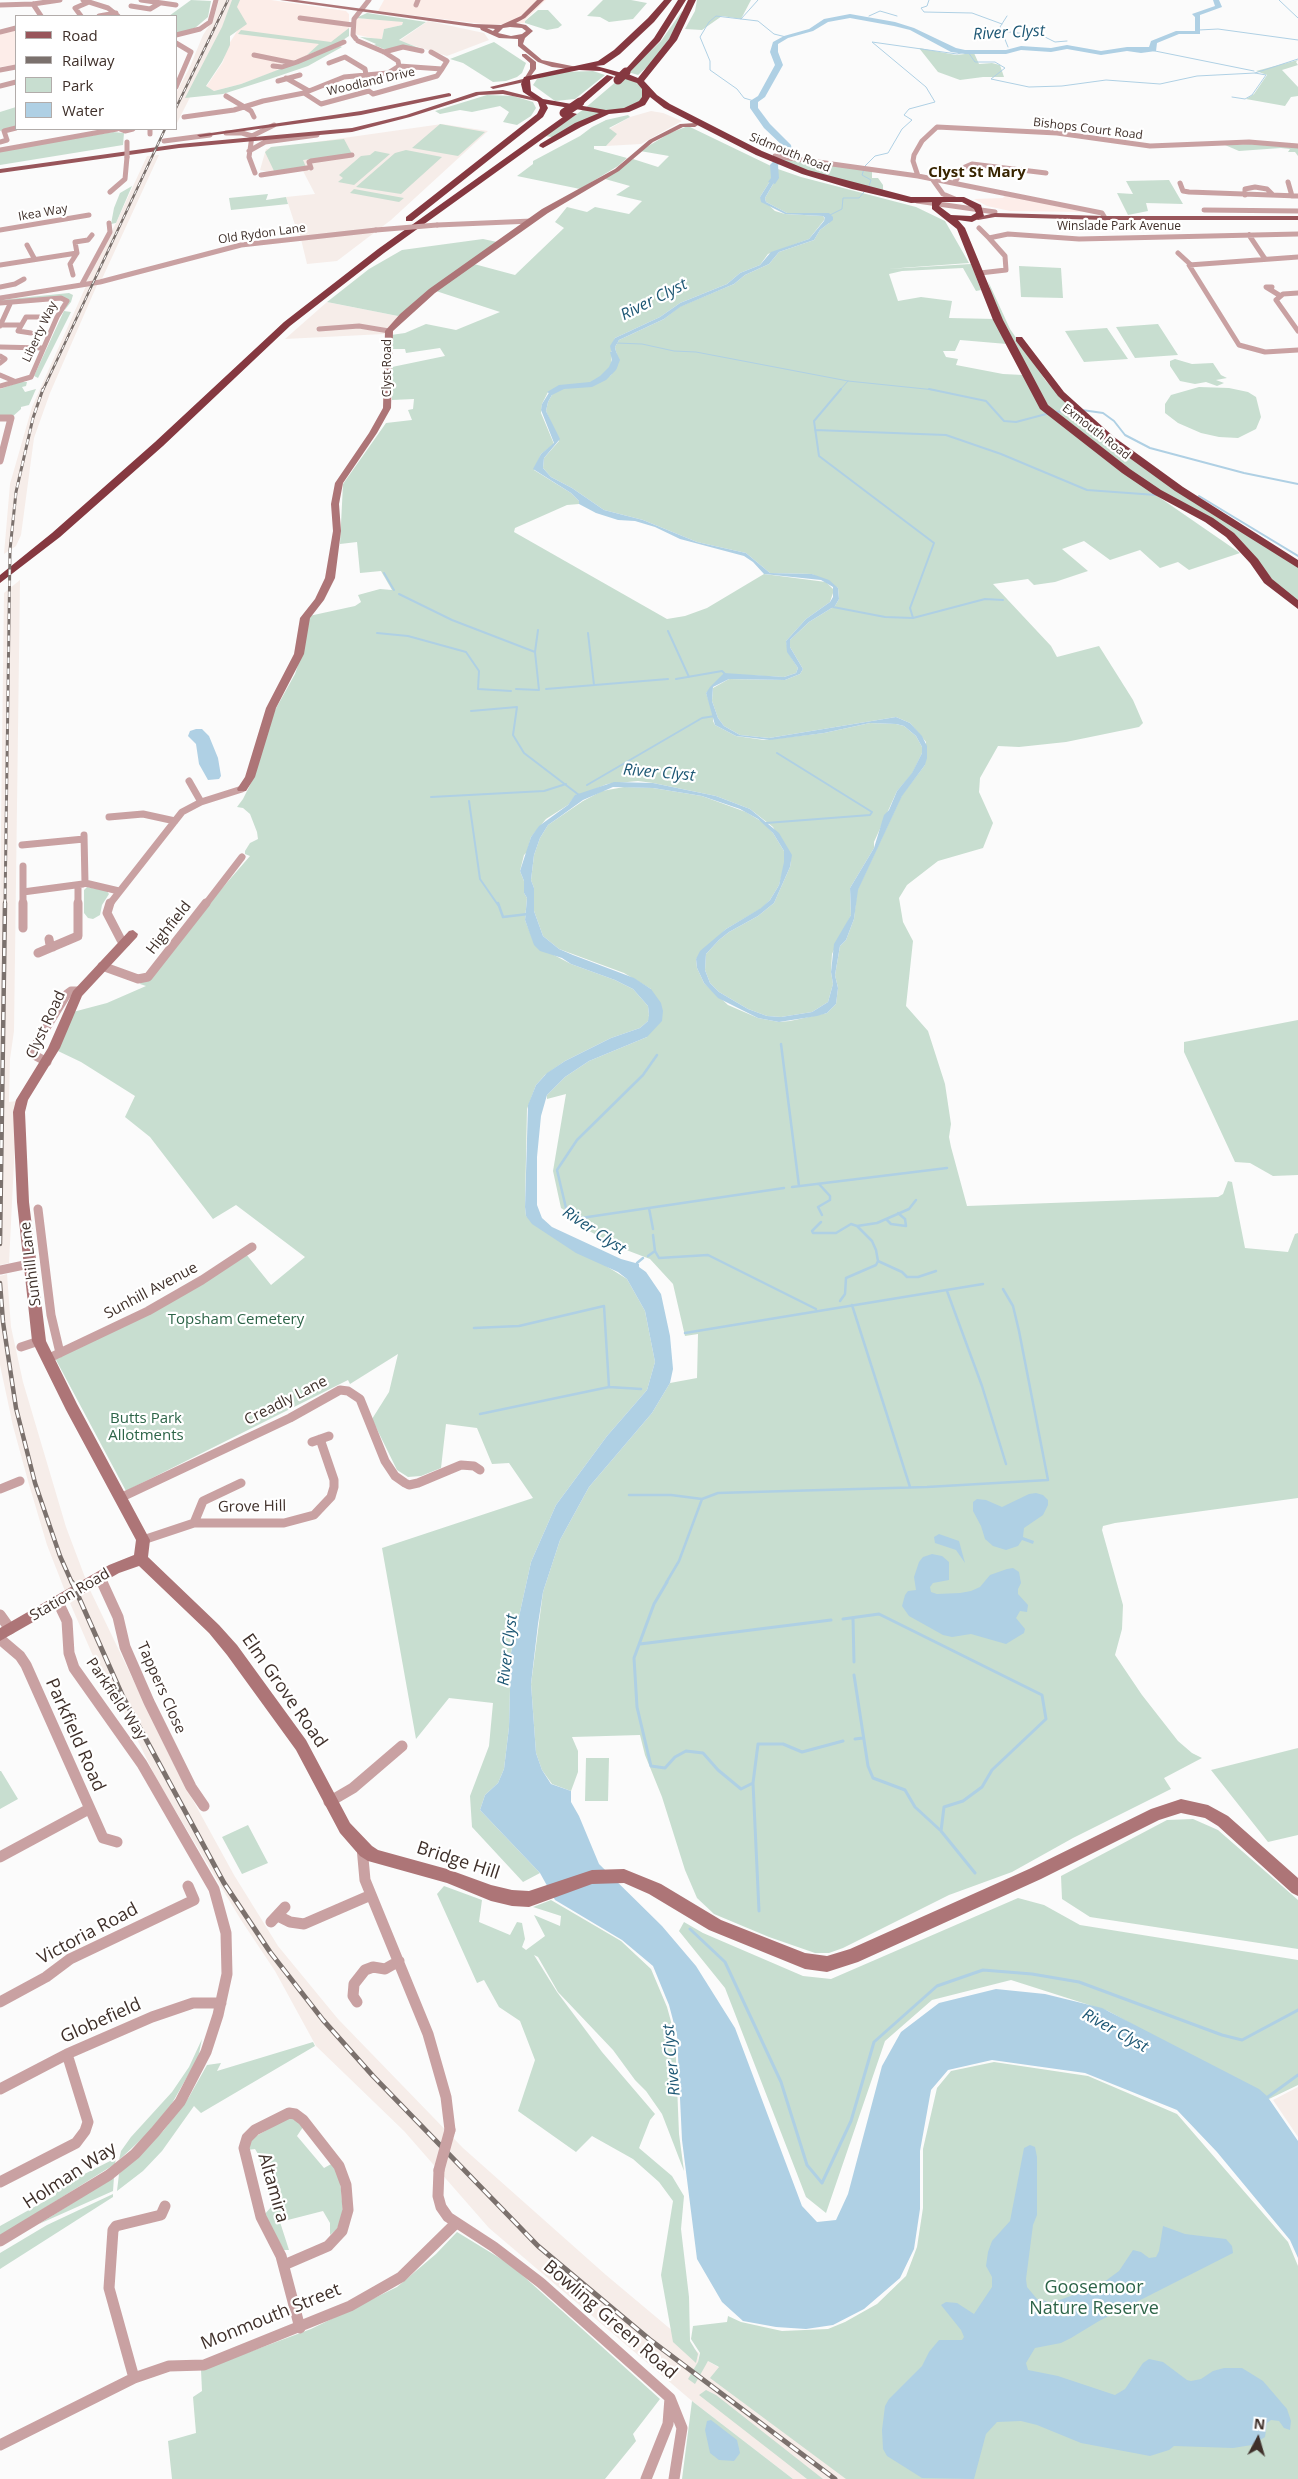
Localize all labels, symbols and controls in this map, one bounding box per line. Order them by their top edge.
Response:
legend [15,15,178,130]
water label: River Clyst [973,22,1045,44]
text: Road [62,25,98,45]
text: Railway [62,50,115,70]
street label: Woodland Drive [326,65,416,99]
text: Park [62,75,93,95]
text: Water [62,100,104,120]
street label: Bishops Court Road [1032,115,1144,143]
street label: Sidmouth Road [747,130,833,176]
district label: Clyst St Mary [928,164,1026,182]
street label: Ikea Way [17,202,69,224]
street label: Winslade Park Avenue [1057,220,1181,234]
street label: Old Rydon Lane [217,221,307,247]
water label: River Clyst [618,275,690,325]
street label: Liberty Way [20,299,60,365]
street label: Clyst Road [381,339,395,397]
street label: Exmouth Road [1059,401,1133,463]
water label: River Clyst [622,760,696,786]
street label: Highfield [143,898,195,958]
street label: Clyst Road [22,988,70,1062]
water label: River Clyst [559,1203,629,1259]
street label: Sunhill Lane [17,1221,45,1307]
street label: Sunhill Avenue [101,1259,201,1323]
park label: Topsham Cemetery [168,1311,304,1329]
street label: Creadly Lane [242,1372,330,1430]
park label: Butts Park Allotments [108,1410,184,1445]
street label: Grove Hill [218,1497,286,1517]
street label: Station Road [27,1565,113,1625]
water label: River Clyst [494,1613,522,1687]
street label: Elm Grove Road [237,1630,331,1752]
street label: Tappers Close [133,1639,189,1737]
street label: Parkfield Way [82,1655,150,1743]
street label: Parkfield Road [40,1675,110,1795]
street label: Bridge Hill [414,1837,502,1885]
street label: Victoria Road [34,1898,142,1970]
street label: Globefield [57,1994,145,2048]
water label: River Clyst [1079,2005,1151,2057]
water label: River Clyst [659,2023,685,2097]
street label: Holman Way [19,2138,121,2214]
street label: Altamira [253,2151,293,2225]
street label: Bowling Green Road [539,2256,681,2384]
park label: Goosemoor Nature Reserve [1029,2277,1159,2320]
street label: Monmouth Street [198,2279,344,2355]
north arrow [1233,2414,1283,2464]
text: N [1253,2414,1266,2434]

